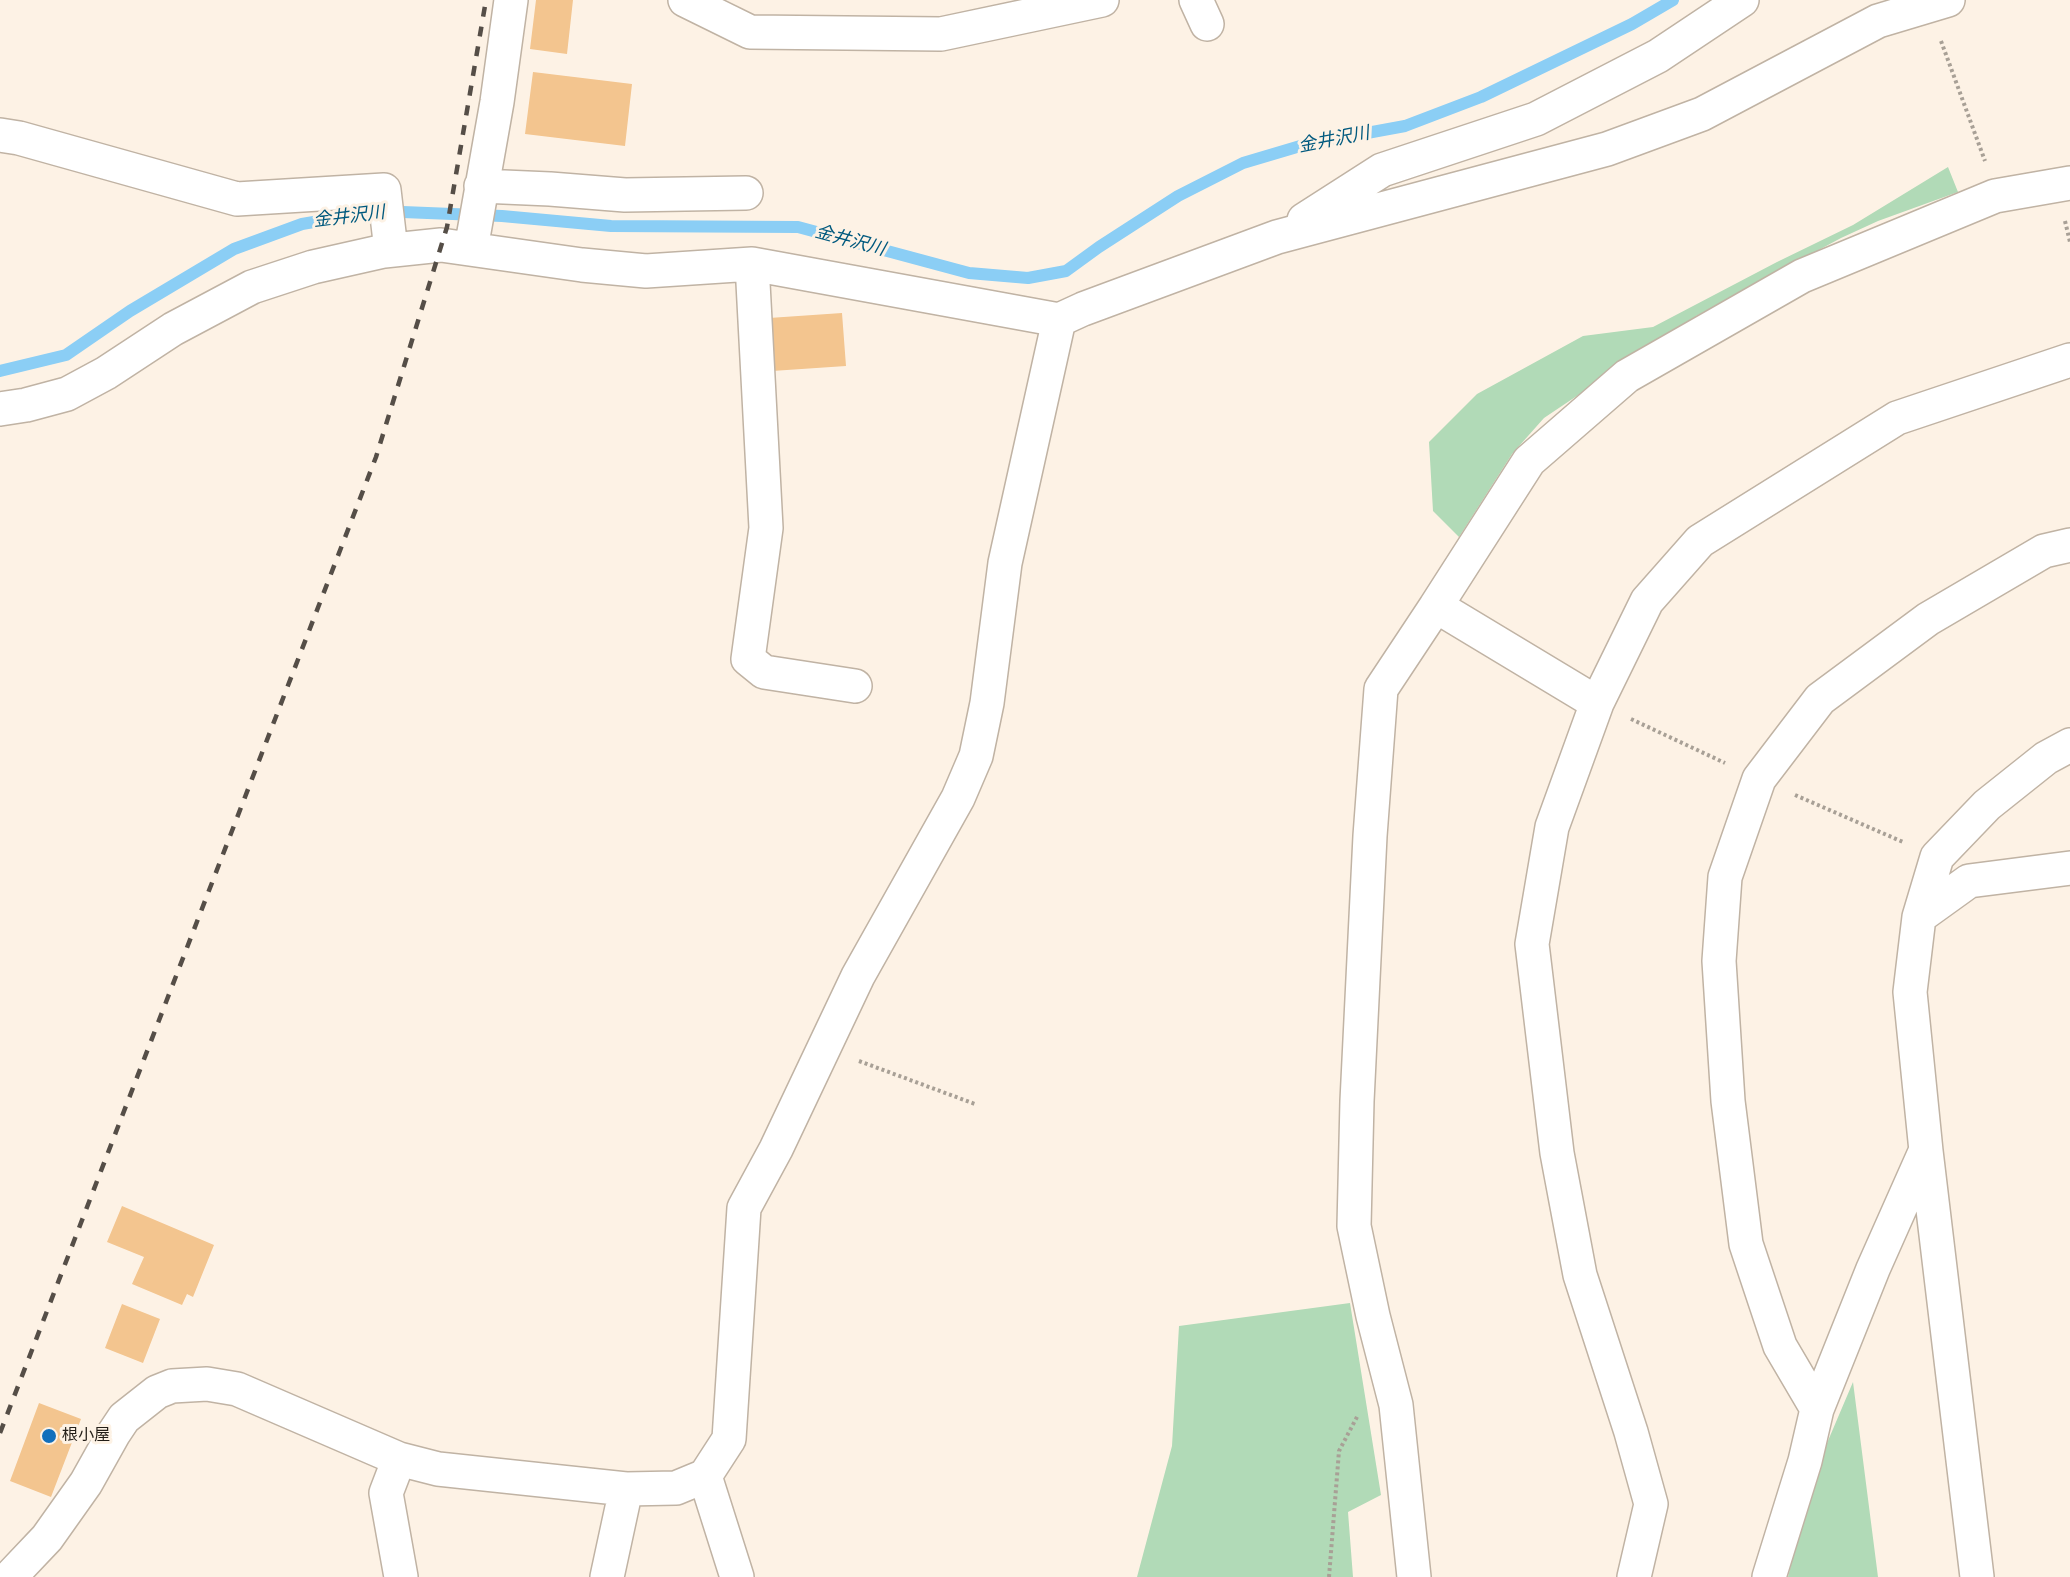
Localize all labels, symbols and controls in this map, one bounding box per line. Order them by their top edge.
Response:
water label: 金井沢川 [1297,123,1371,157]
water label: 金井沢川 [312,202,386,232]
water label: 金井沢川 [812,221,888,261]
place label: 根小屋 [62,1426,110,1446]
marker: 根小屋 [40,1427,58,1445]

